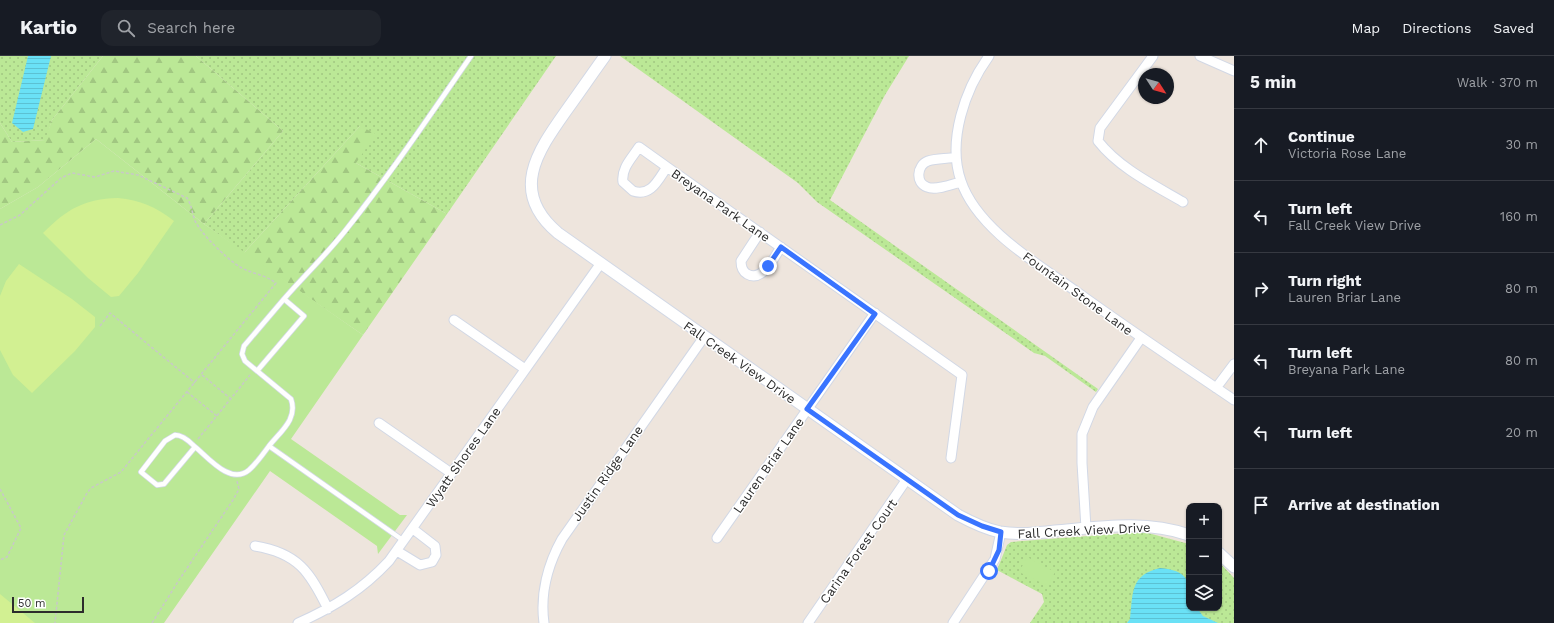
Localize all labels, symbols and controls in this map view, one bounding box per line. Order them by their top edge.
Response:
search box [101,10,381,46]
text: Kartio [20,16,77,39]
icon: search [115,17,137,39]
text: Search here [147,19,235,37]
text: Map [1352,20,1380,36]
text: Directions [1402,20,1471,36]
text: Saved [1493,20,1534,36]
north arrow [1138,68,1174,104]
text: 5 min [1250,72,1296,92]
text: Walk · 370 m [1457,75,1538,90]
text: Continue [1288,128,1355,146]
icon: ahead [1250,134,1272,156]
text: 30 m [1506,137,1538,152]
text: Victoria Rose Lane [1288,146,1406,161]
street label: Breyana Park Lane [668,166,773,245]
text: Turn left [1288,200,1352,218]
icon: left [1250,206,1272,228]
text: 160 m [1500,209,1538,224]
text: Fall Creek View Drive [1288,218,1421,233]
street label: Fountain Stone Lane [1020,249,1136,338]
route end [759,257,777,275]
text: Turn right [1288,272,1361,290]
icon: right [1250,278,1272,300]
text: 80 m [1505,281,1538,296]
text: Lauren Briar Lane [1288,290,1401,305]
street label: Fall Creek View Drive [681,318,799,407]
text: Turn left [1288,344,1352,362]
icon: left [1250,350,1272,372]
text: 80 m [1505,353,1538,368]
text: Breyana Park Lane [1288,362,1405,377]
street label: Wyatt Shores Lane [423,404,504,510]
street label: Lauren Briar Lane [730,415,807,516]
icon: left [1250,422,1272,444]
street label: Justin Ridge Lane [569,423,646,524]
text: Turn left [1288,424,1352,442]
text: 20 m [1506,425,1538,440]
icon: arrive [1250,494,1272,516]
street label: Carina Forest Court [817,496,900,606]
text: Arrive at destination [1288,496,1440,514]
map controls [1186,503,1222,611]
button: + [1186,503,1222,539]
street label: Fall Creek View Drive [1017,520,1151,541]
button: − [1186,539,1222,575]
route start [980,562,998,580]
button: layers [1186,575,1222,611]
scale bar [12,595,84,614]
text: 50 m [18,597,45,610]

